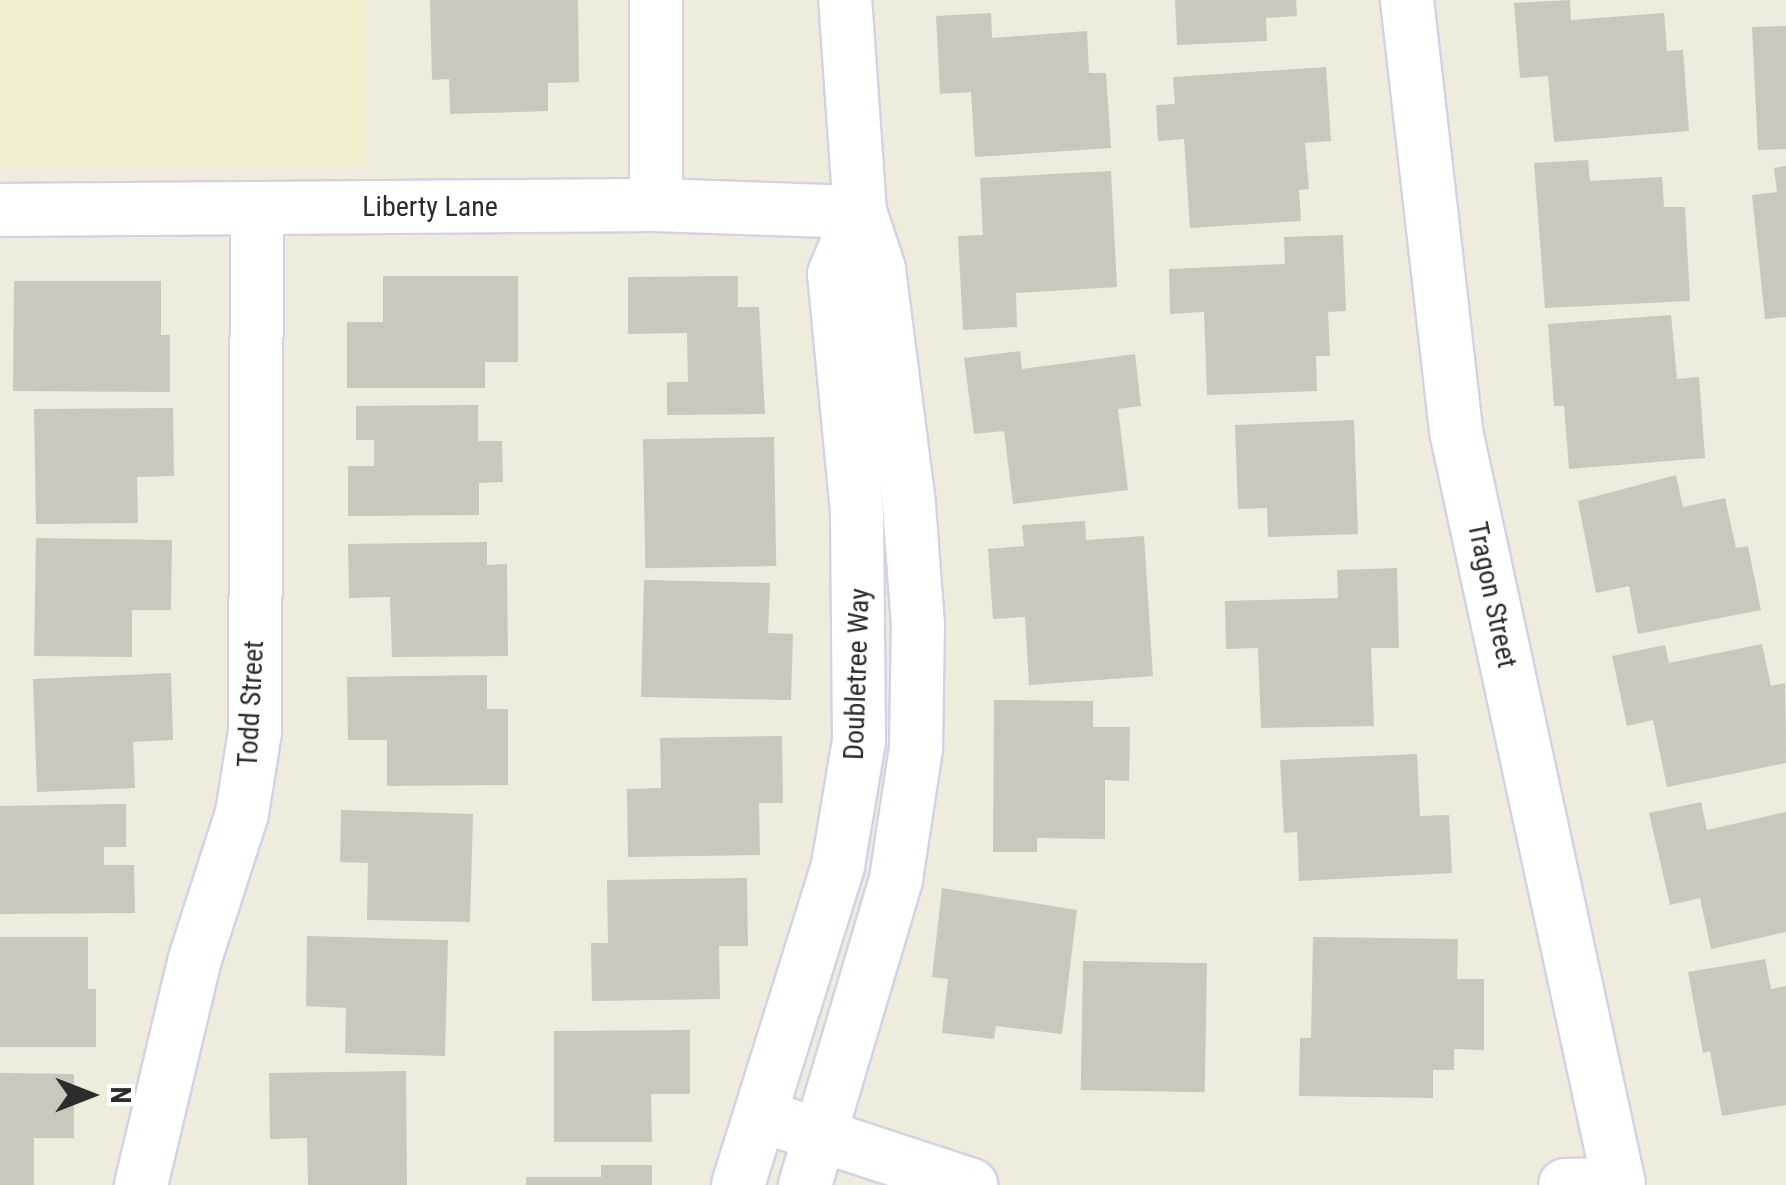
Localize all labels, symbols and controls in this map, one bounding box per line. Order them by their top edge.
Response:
street label: Liberty Lane [362,190,498,224]
street label: Tragon Street [1460,519,1524,671]
street label: Doubletree Way [837,588,877,760]
street label: Todd Street [231,640,271,768]
north arrow [40,1045,140,1145]
text: N [104,1086,137,1104]

